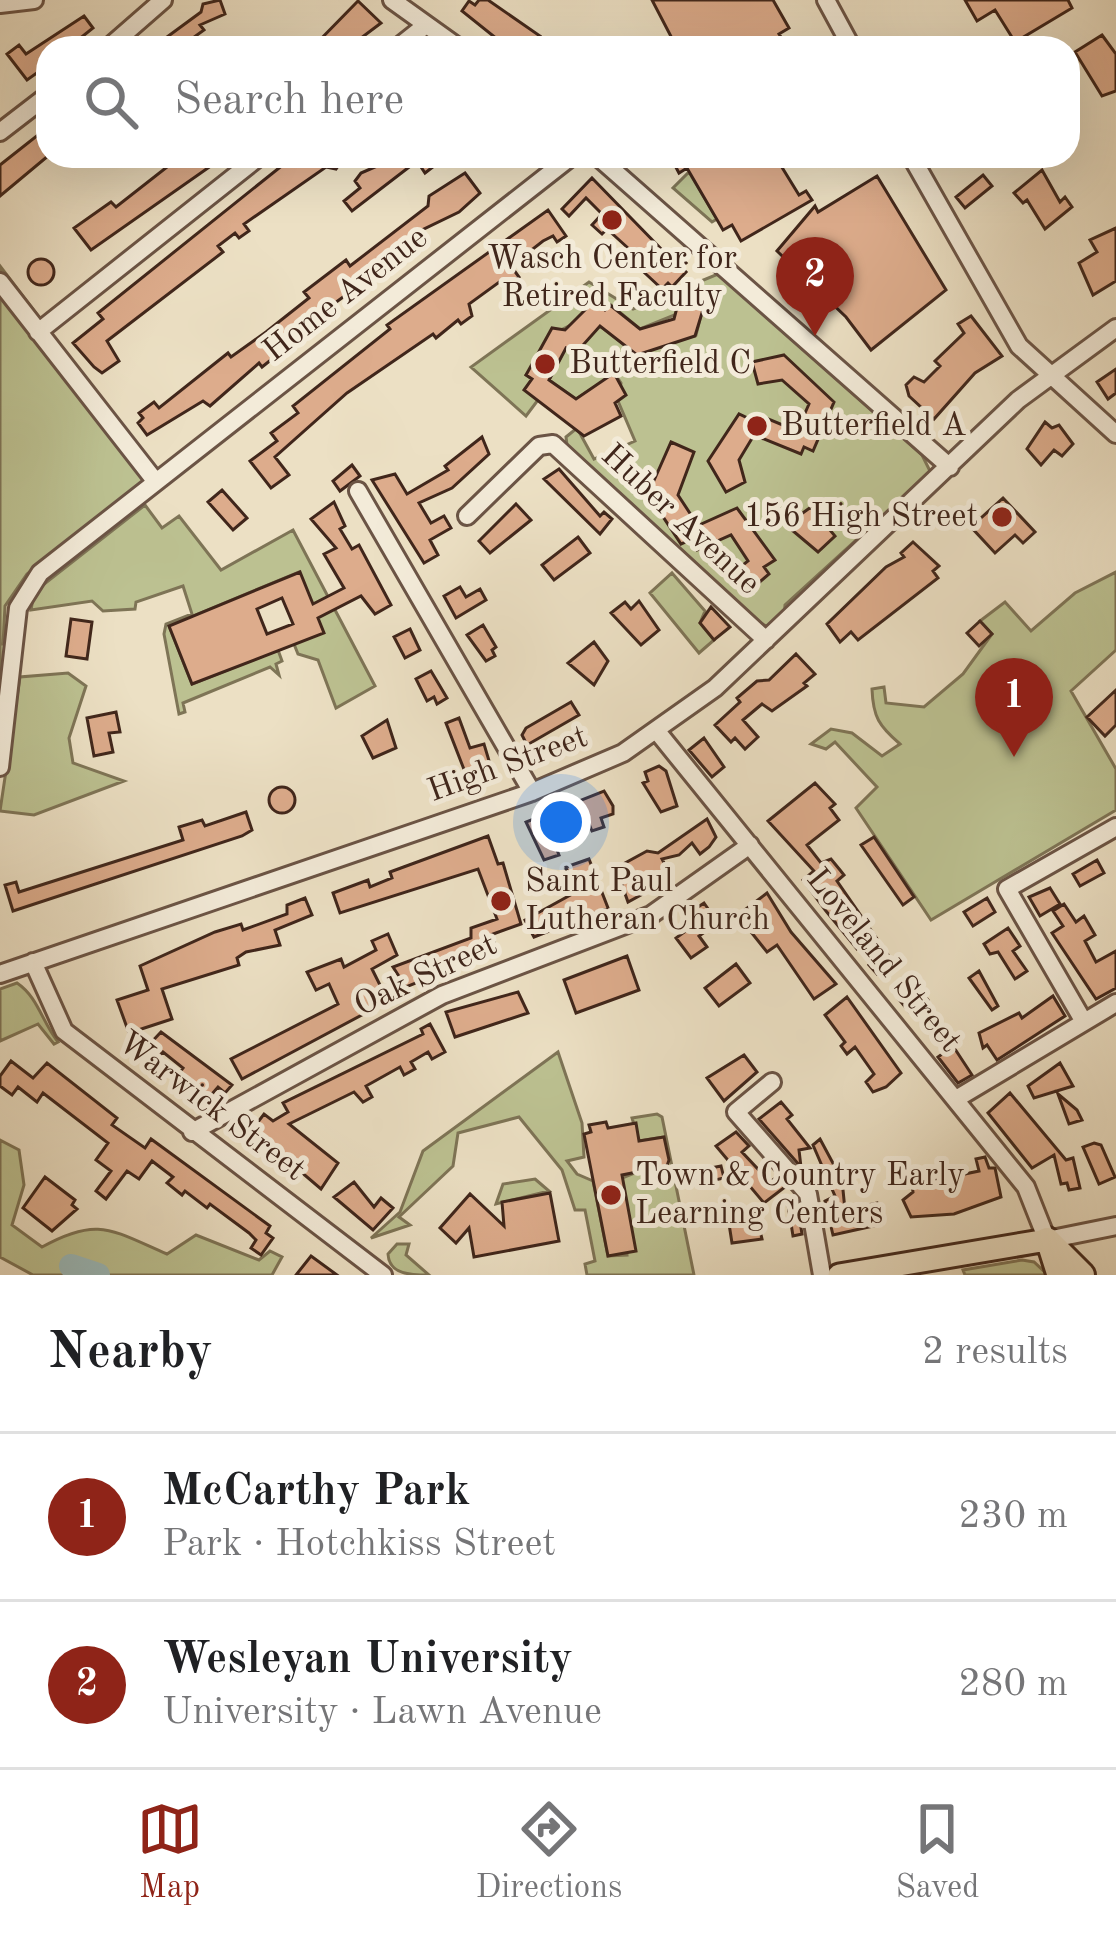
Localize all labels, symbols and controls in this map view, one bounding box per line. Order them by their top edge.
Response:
search box [36,36,1080,168]
icon: search [78,69,144,135]
text: Search here [174,79,404,124]
marker: Wasch Center for Retired Faculty [599,207,625,233]
street label: Home Avenue [258,221,434,369]
pin: 2 [776,237,854,336]
place label: Wasch Center for Retired Faculty [487,243,737,314]
place label: Butterfield C [569,348,751,381]
marker: Butterfield C [532,351,558,377]
place label: Butterfield A [781,410,966,443]
marker: Butterfield A [744,413,770,439]
street label: Huber Avenue [594,439,766,601]
place label: 156 High Street [744,501,978,534]
marker: 156 High Street [989,504,1015,530]
pin: 1 [975,658,1053,757]
street label: High Street [424,721,592,809]
your location [531,792,591,852]
street label: Loveland Street [799,863,967,1059]
place label: Saint Paul Lutheran Church [525,866,770,937]
marker: Saint Paul Lutheran Church [488,888,514,914]
street label: Oak Street [350,929,502,1023]
street label: Warwick Street [111,1026,311,1188]
place label: Town & Country Early Learning Centers [635,1160,965,1231]
marker: Town & Country Early Learning Centers [598,1182,624,1208]
text: Nearby [48,1328,213,1379]
text: 2 results [922,1333,1068,1372]
text: McCarthy Park [162,1470,470,1515]
text: 1 [76,1497,98,1536]
text: 230 m [958,1497,1068,1536]
text: Park · Hotchkiss Street [162,1525,556,1564]
text: Wesleyan University [162,1638,573,1683]
text: 2 [76,1665,98,1704]
text: 280 m [958,1665,1068,1704]
text: University · Lawn Avenue [162,1693,602,1732]
tab: Map [137,1796,203,1909]
tab: Directions [476,1796,622,1909]
tab: Saved [895,1796,979,1909]

